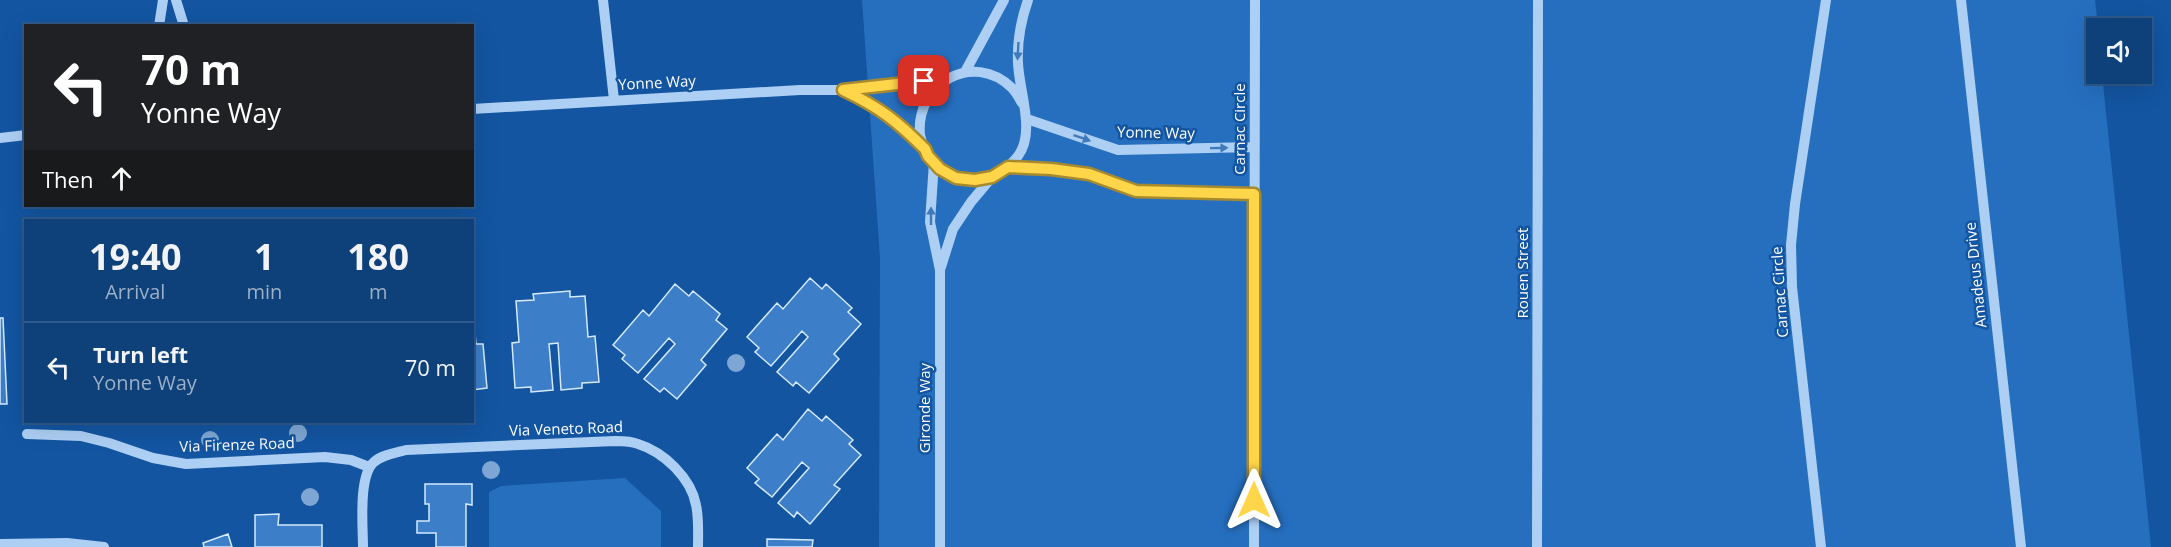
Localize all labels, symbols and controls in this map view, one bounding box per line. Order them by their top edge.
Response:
map controls [2086,18,2152,84]
button: sound [2086,18,2152,84]
text: 70 m [141,40,241,97]
one-way arrow [1014,41,1023,60]
icon: left [42,48,120,126]
pin [898,55,949,106]
icon: arrive [907,64,940,97]
street label: Yonne Way [618,70,697,94]
street label: Carnac Circle [1229,83,1249,175]
text: Yonne Way [141,94,281,131]
street label: Yonne Way [1117,121,1196,143]
one-way arrow [1073,134,1091,144]
one-way arrow [1209,143,1228,153]
icon: ahead [105,162,138,195]
text: Then [42,164,93,194]
one-way arrow [926,207,936,226]
street label: Amadeus Drive [1960,221,1991,329]
street label: Rouen Street [1512,228,1532,318]
text: 19:40 [89,232,182,281]
text: 1 [254,232,275,281]
text: 180 [347,232,409,281]
street label: Carnac Circle [1766,246,1792,338]
text: Arrival [105,278,165,305]
text: min [246,278,282,305]
text: m [369,278,387,305]
text: Turn left [93,339,188,369]
icon: left [42,351,75,384]
text: 70 m [405,352,456,382]
street label: Gironde Way [914,362,934,453]
text: Yonne Way [93,369,197,396]
street label: Via Veneto Road [509,416,623,440]
street label: Via Firenze Road [179,432,295,456]
position arrow [1222,468,1286,532]

